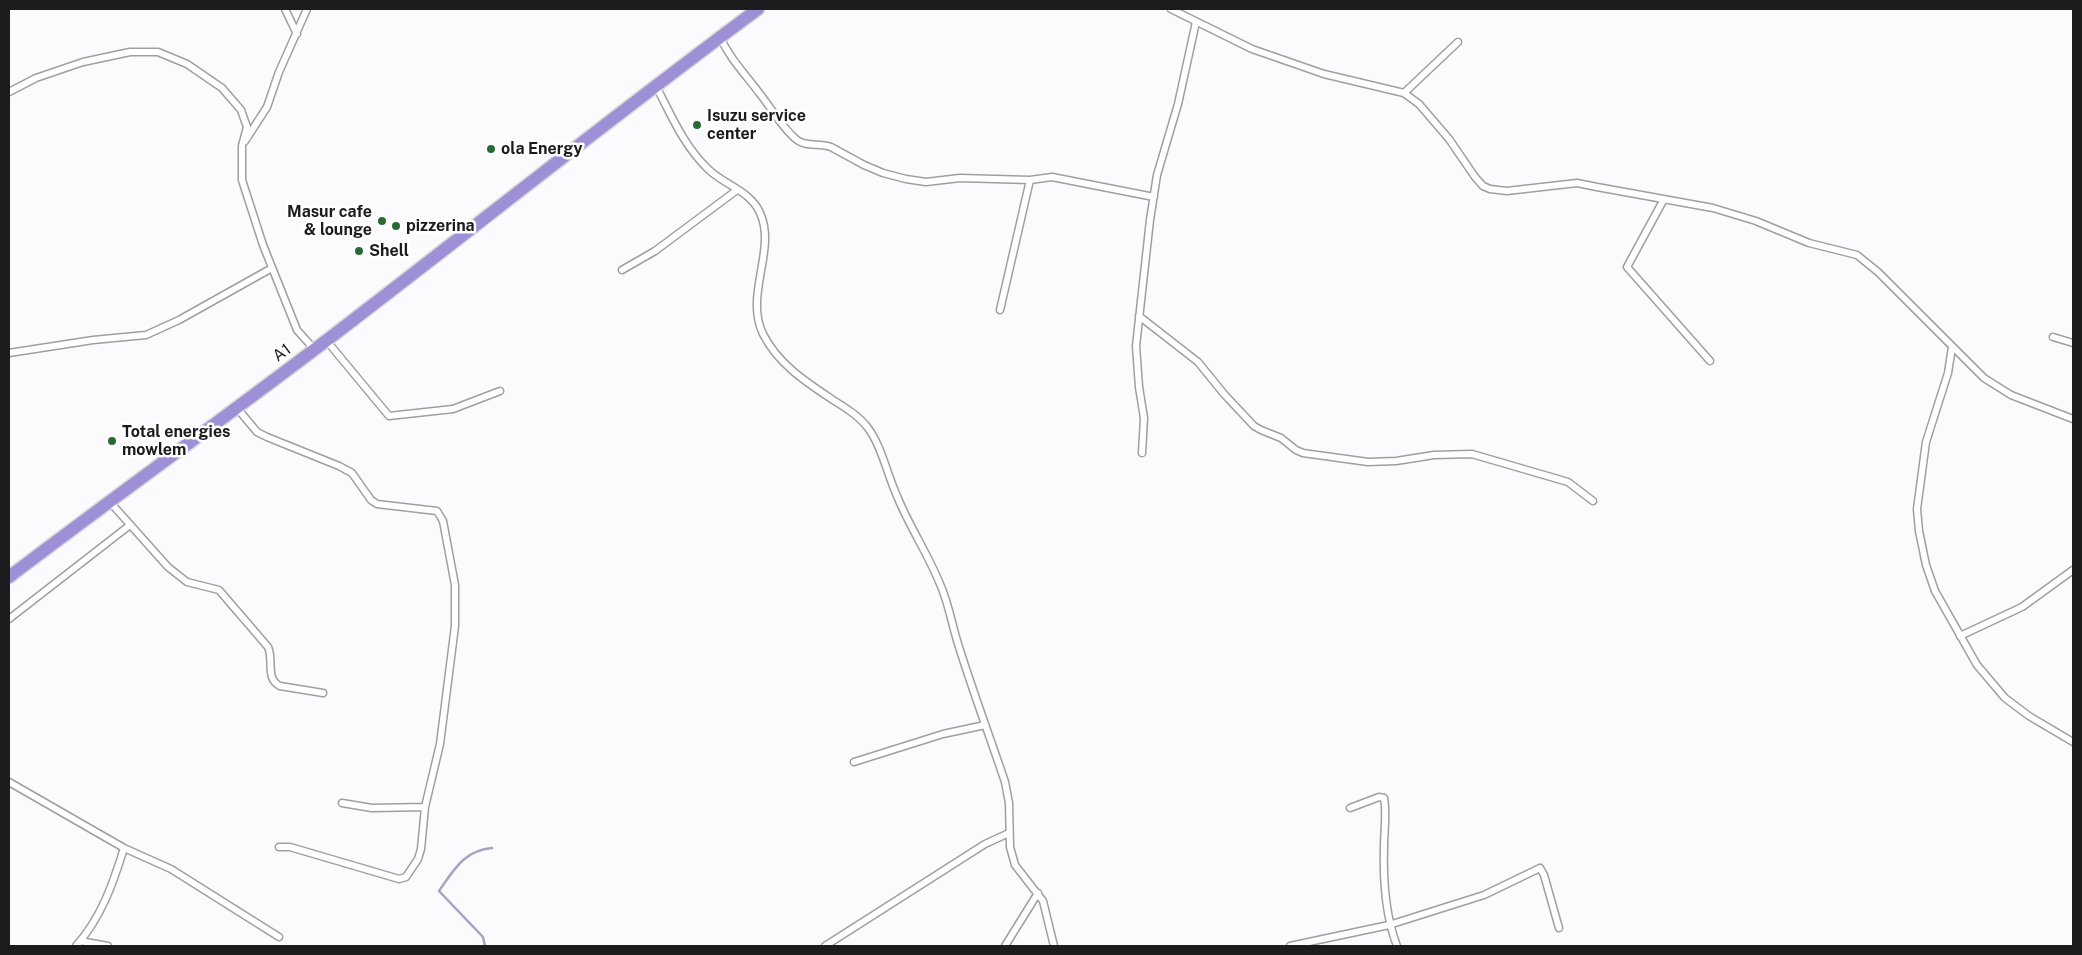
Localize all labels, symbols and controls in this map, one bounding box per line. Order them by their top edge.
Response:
place label: Isuzu service center [707,106,806,144]
marker: Isuzu service center [691,119,703,131]
place label: ola Energy [501,139,583,159]
marker: ola Energy [485,143,497,155]
place label: Masur cafe & lounge [287,202,372,240]
marker: Masur cafe & lounge [376,215,388,227]
place label: pizzerina [406,216,475,236]
marker: pizzerina [390,220,402,232]
place label: Shell [369,241,409,261]
marker: Shell [353,245,365,257]
street label: A1 [269,340,295,366]
place label: Total energies mowlem [122,422,231,460]
marker: Total energies mowlem [106,435,118,447]

